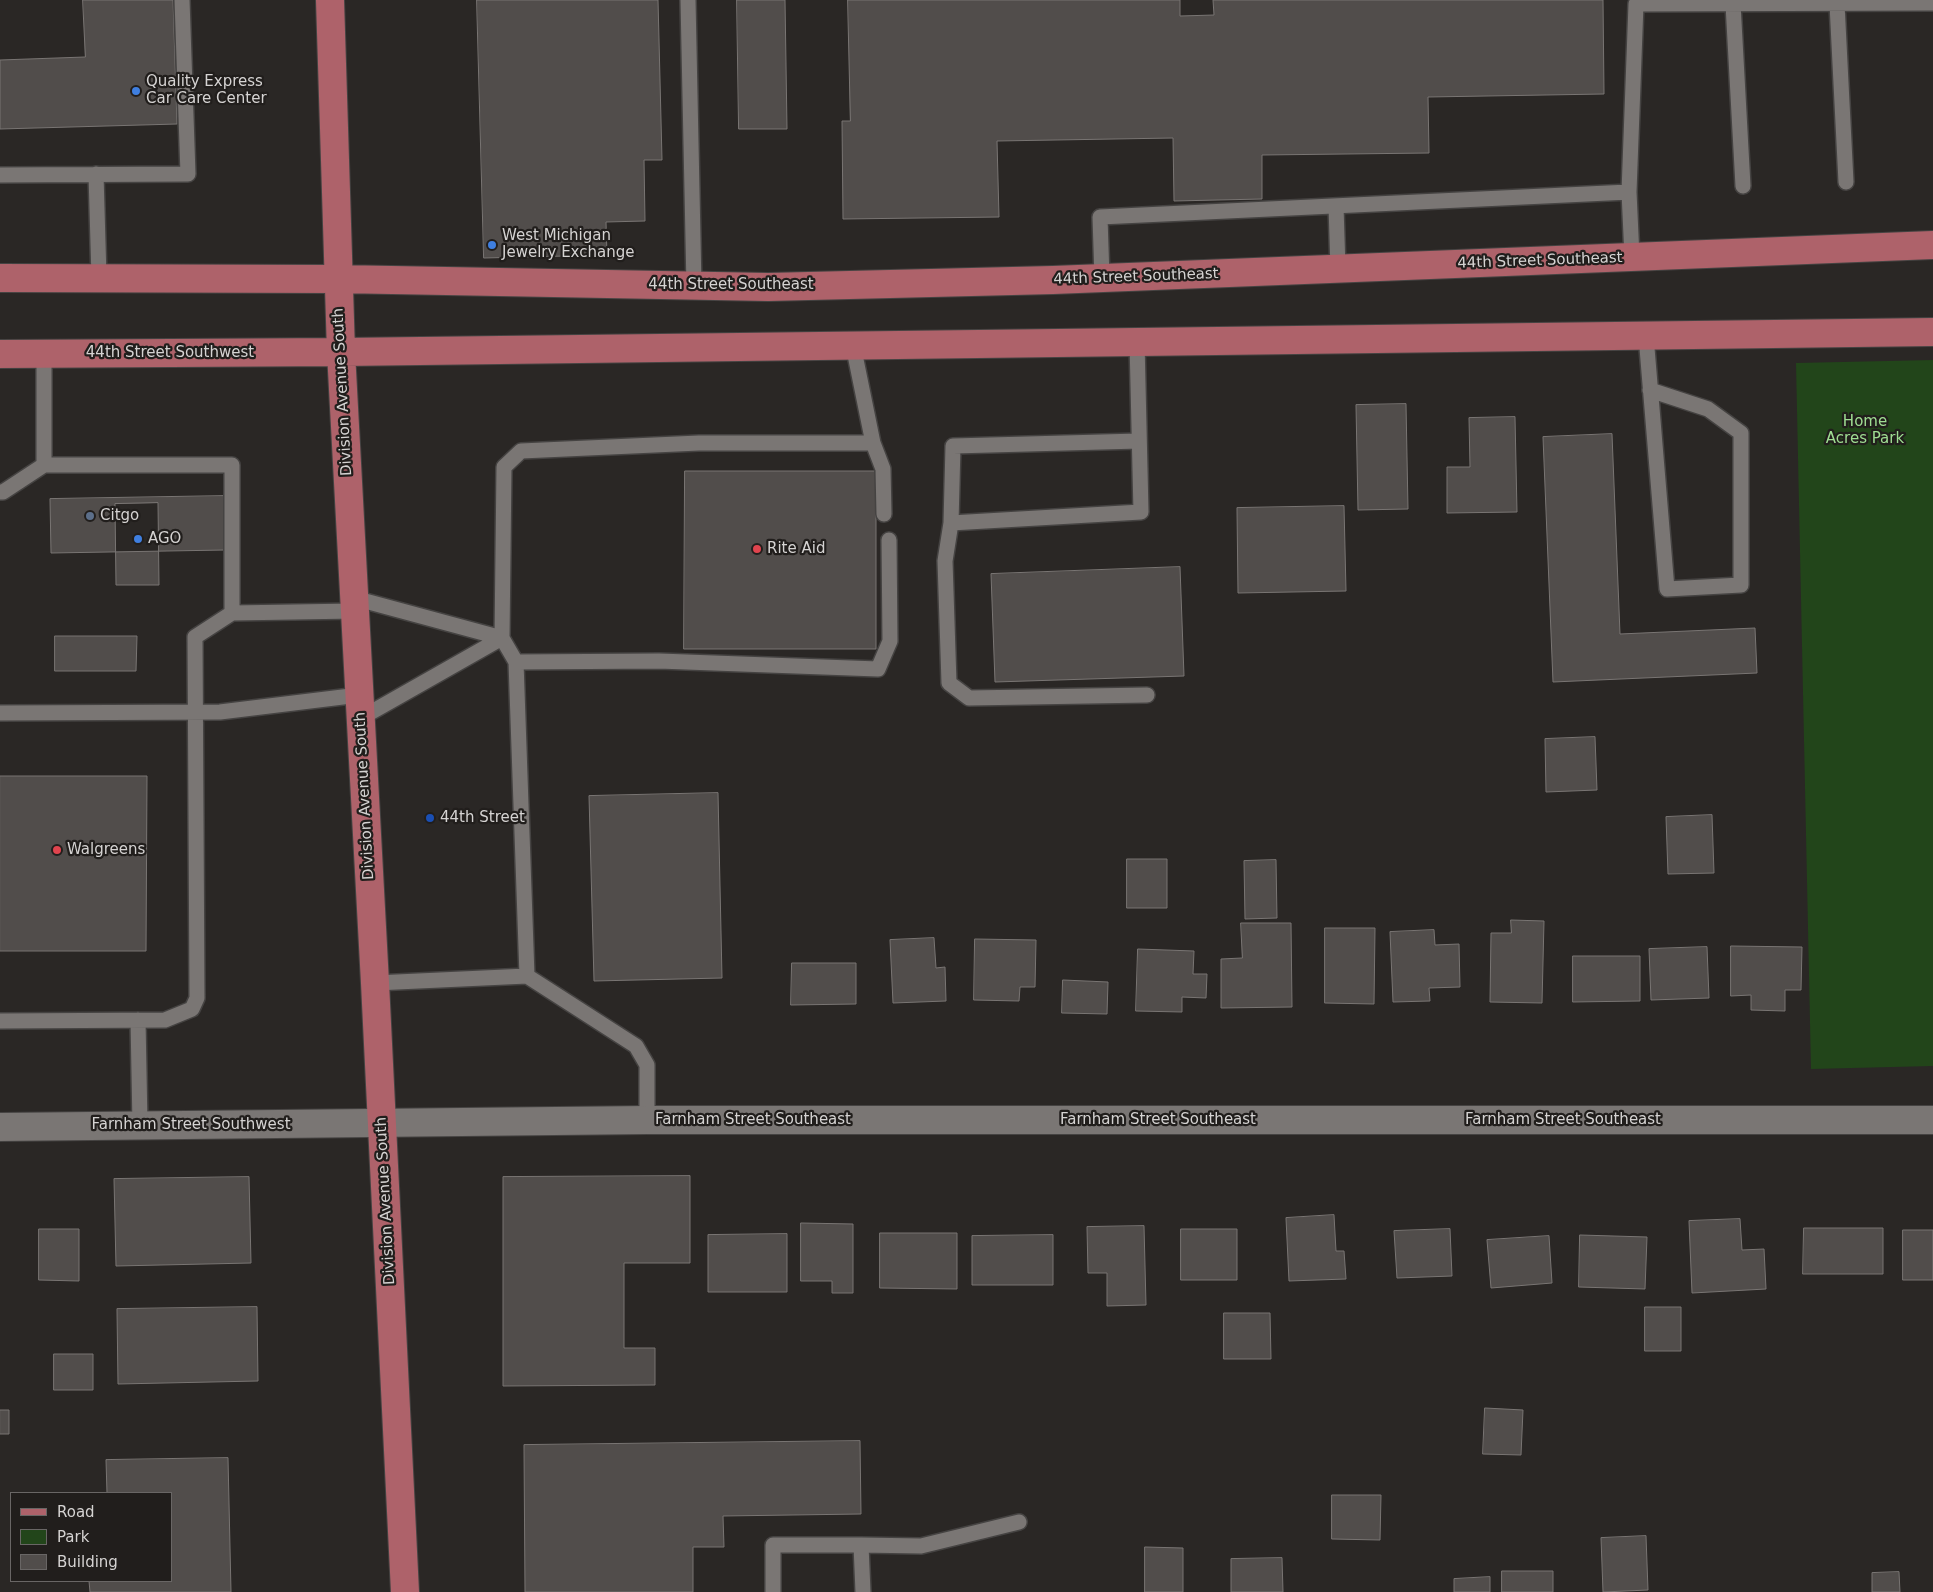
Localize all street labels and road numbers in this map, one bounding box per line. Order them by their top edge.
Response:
street label: 44th Street Southeast [1457,249,1623,273]
street label: 44th Street Southeast [1053,265,1219,289]
street label: 44th Street Southeast [648,276,814,294]
street label: Division Avenue South [330,308,356,476]
street label: 44th Street Southwest [86,344,254,362]
street label: Division Avenue South [352,712,378,880]
street label: Farnham Street Southeast [655,1111,851,1129]
street label: Farnham Street Southeast [1060,1111,1256,1129]
street label: Farnham Street Southeast [1465,1111,1661,1129]
street label: Farnham Street Southwest [91,1116,291,1134]
street label: Division Avenue South [373,1117,399,1285]

